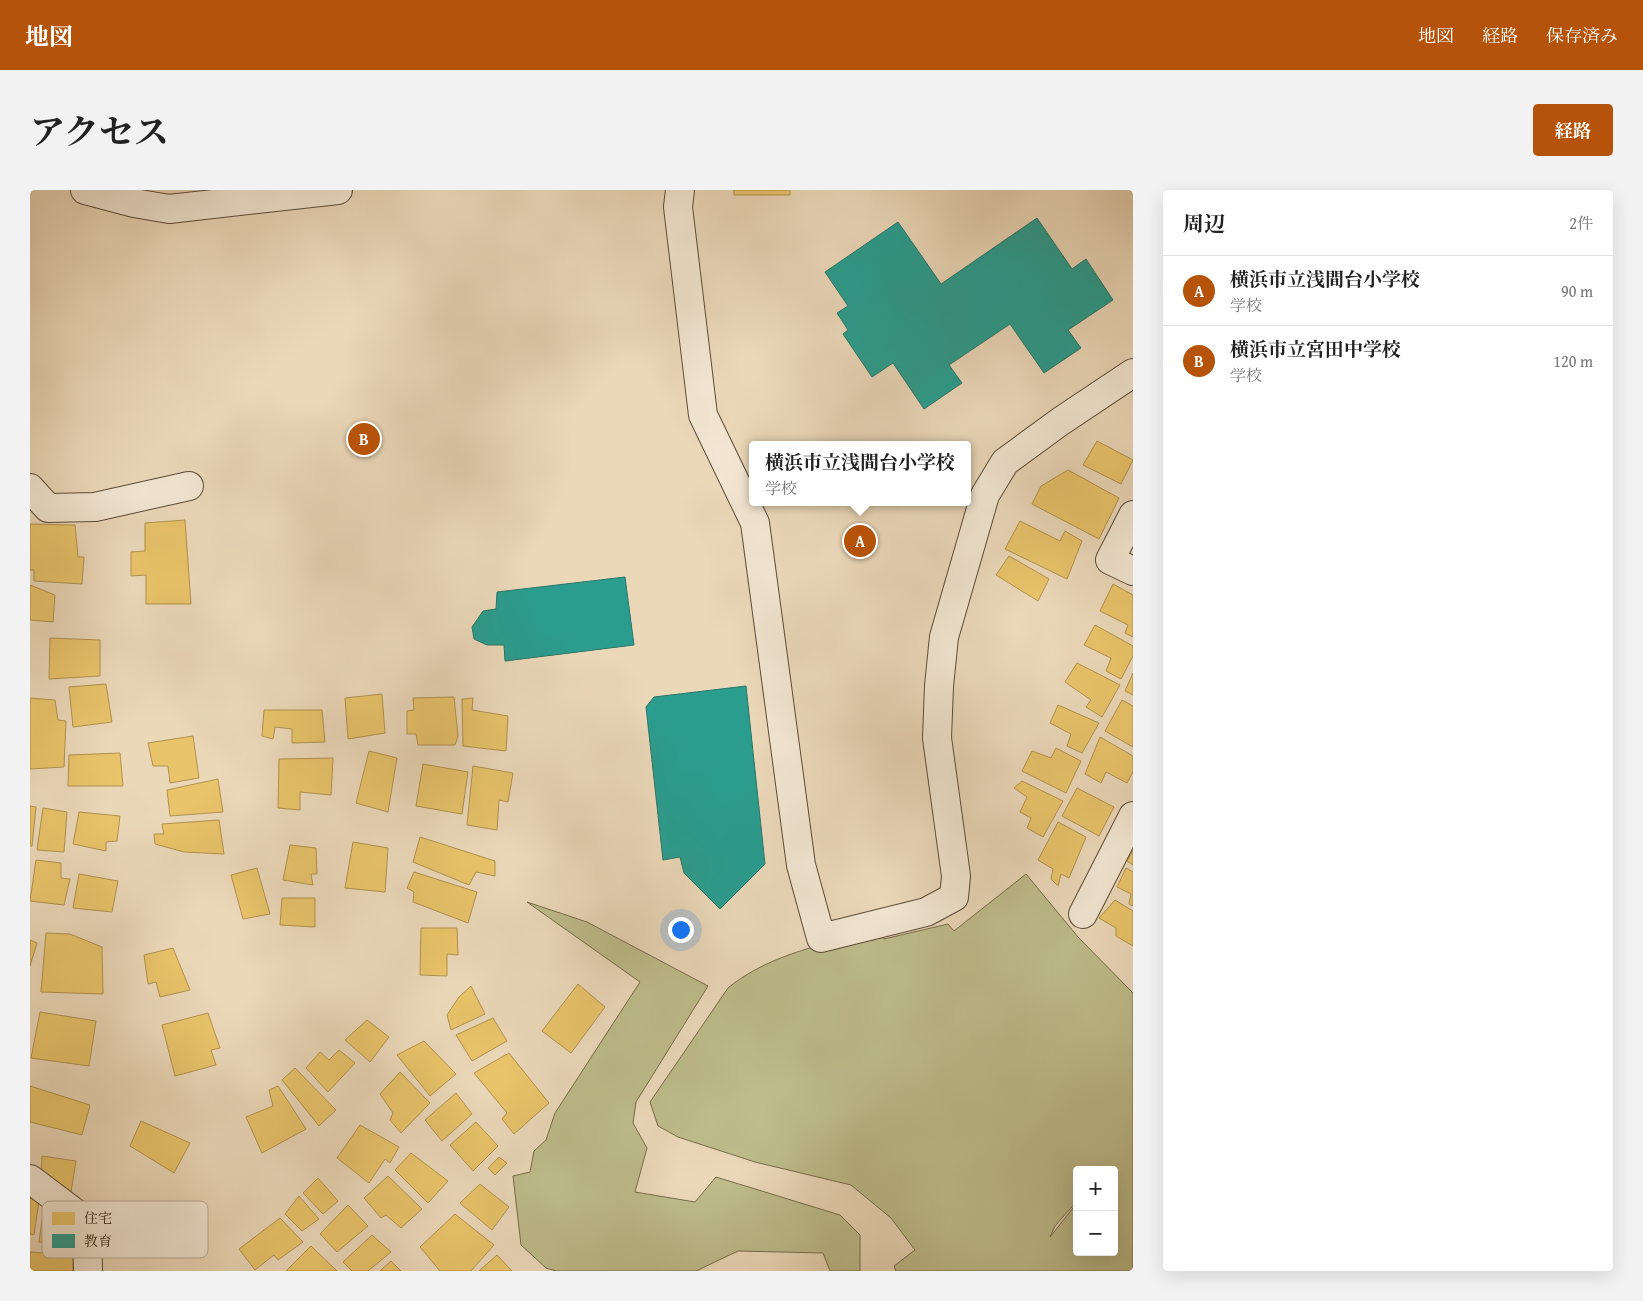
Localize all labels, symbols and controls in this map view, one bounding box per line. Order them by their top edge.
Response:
text: 地図 [25,19,73,54]
text: 地図 [1418,22,1454,49]
text: 経路 [1482,22,1518,49]
text: 保存済み [1546,22,1618,49]
button: 経路 [1533,104,1613,156]
text: アクセス [30,106,169,157]
text: 周辺 [1183,208,1225,239]
text: 2件 [1569,211,1593,235]
text: 横浜市立浅間台小学校 [1230,265,1420,293]
text: A [1194,279,1204,303]
text: 90 m [1561,279,1593,303]
text: 学校 [1230,293,1262,317]
text: 横浜市立宮田中学校 [1230,335,1401,363]
text: B [1194,349,1204,373]
text: 120 m [1553,349,1593,373]
text: 学校 [1230,363,1262,387]
pin: B [348,420,380,458]
popup [749,441,971,506]
text: 横浜市立浅間台小学校 [765,448,955,476]
text: 学校 [765,476,797,500]
pin: A [844,522,876,560]
your location [668,917,694,943]
map controls [1073,1166,1118,1256]
button: + [1073,1166,1118,1211]
legend [42,1201,208,1258]
text: 住宅 [84,1208,112,1228]
button: − [1073,1211,1118,1256]
text: 教育 [84,1231,112,1251]

